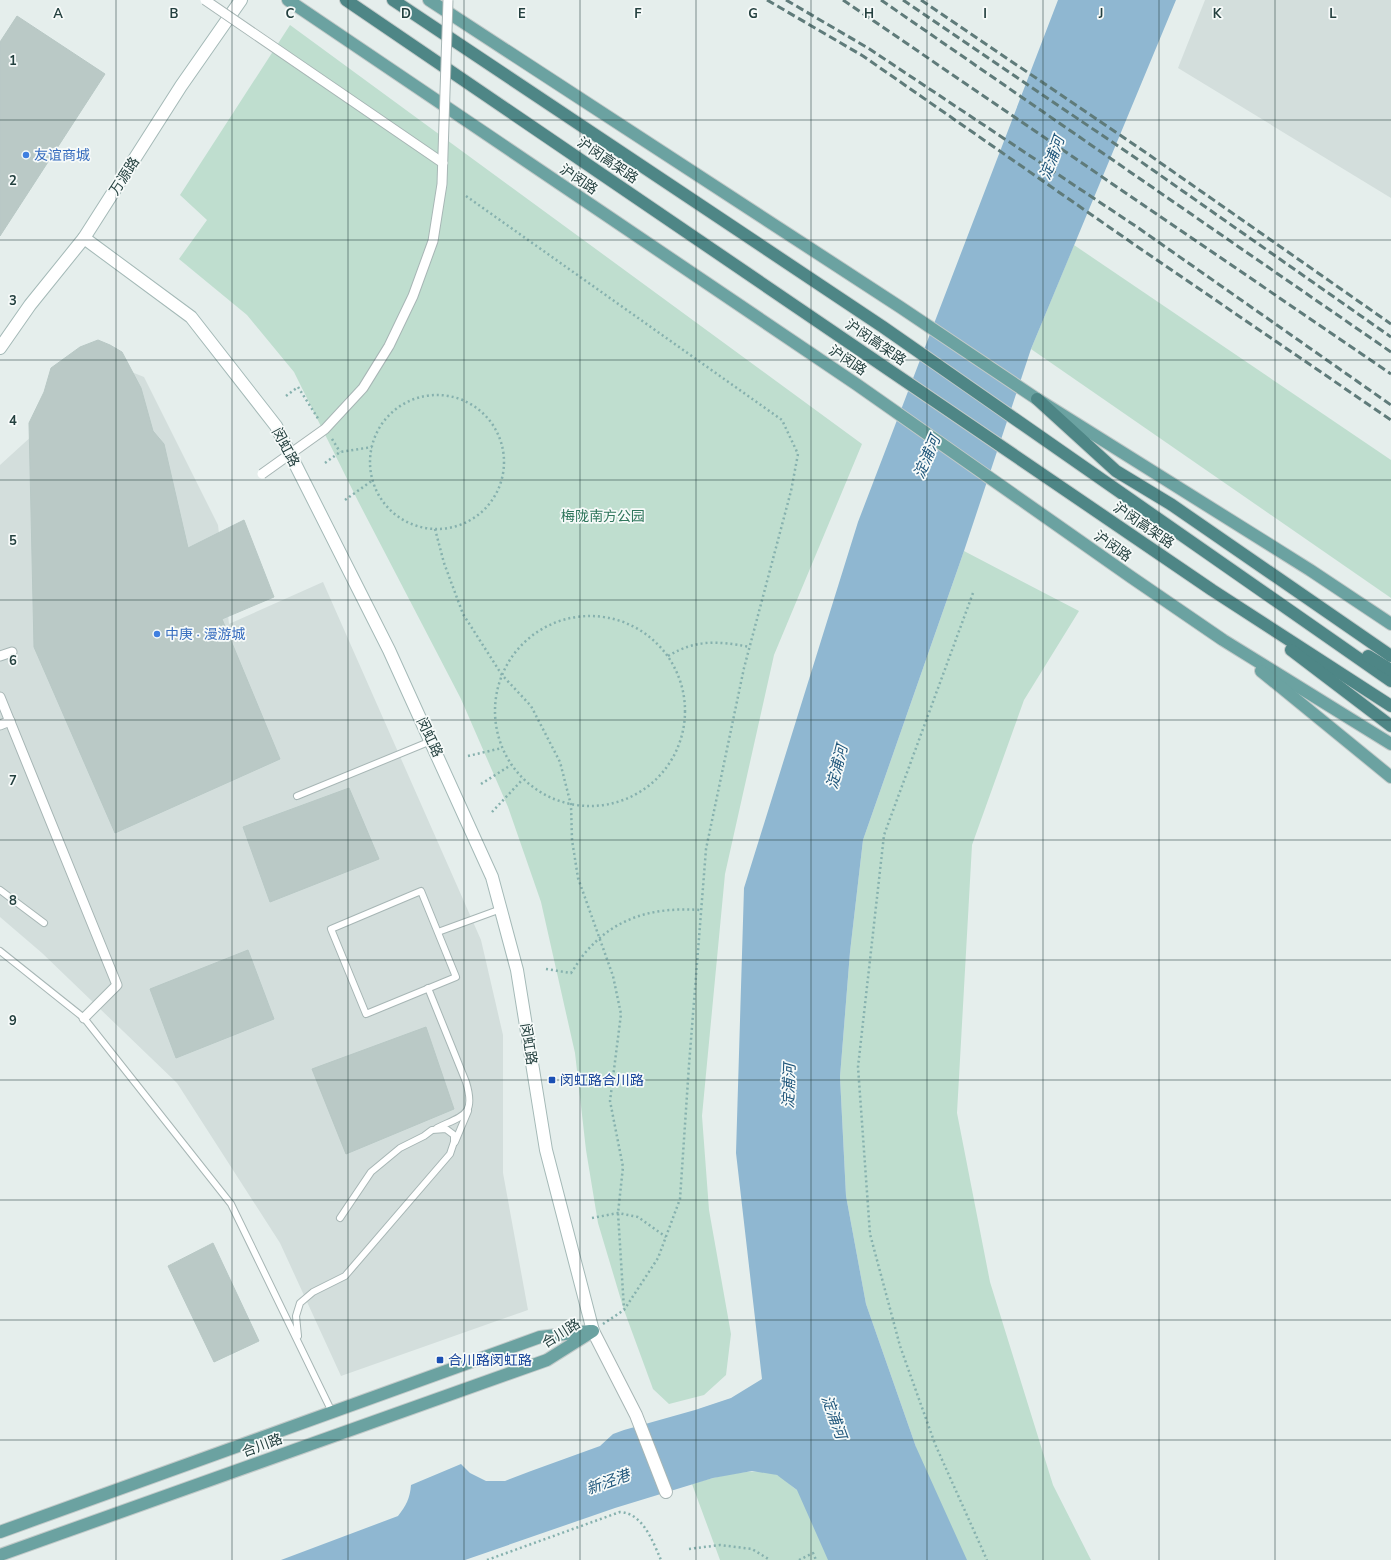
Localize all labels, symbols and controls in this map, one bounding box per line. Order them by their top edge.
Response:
text: A [53,5,63,23]
text: B [170,5,179,23]
text: C [286,5,295,23]
text: D [401,5,411,23]
text: E [518,5,526,23]
text: F [634,5,642,23]
text: G [748,5,758,23]
text: H [864,5,874,23]
text: I [983,5,987,23]
text: J [1098,5,1103,23]
text: K [1213,5,1222,23]
text: L [1329,5,1337,23]
text: 1 [9,52,17,70]
water label: 淀浦河 [1035,131,1070,183]
street label: 沪闵高架路 [573,133,642,188]
place label: 友谊商城 [34,146,90,165]
marker: 友谊商城 [21,150,31,160]
street label: 万源路 [105,153,144,199]
street label: 沪闵路 [556,160,601,199]
text: 2 [9,172,17,190]
text: 3 [9,292,17,310]
street label: 沪闵高架路 [841,315,910,370]
street label: 沪闵路 [825,341,870,380]
text: 4 [9,412,17,430]
street label: 闵虹路 [267,424,304,470]
water label: 淀浦河 [909,430,946,482]
street label: 沪闵高架路 [1109,498,1178,553]
park label: 梅陇南方公园 [561,507,645,526]
street label: 沪闵路 [1090,527,1135,566]
text: 5 [9,532,17,550]
place label: 中庚 · 漫游城 [165,625,245,644]
marker: 中庚 · 漫游城 [152,629,162,639]
text: 6 [9,652,17,670]
street label: 闵虹路 [412,714,447,760]
water label: 淀浦河 [822,740,853,791]
text: 7 [9,772,17,790]
text: 8 [9,892,17,910]
text: 9 [9,1012,17,1030]
street label: 闵虹路 [516,1022,541,1066]
water label: 淀浦河 [778,1060,800,1109]
place label: 闵虹路合川路 [560,1071,644,1090]
marker: 闵虹路合川路 [547,1075,557,1085]
street label: 合川路 [538,1314,584,1353]
place label: 合川路闵虹路 [448,1351,532,1370]
marker: 合川路闵虹路 [435,1355,445,1365]
water label: 淀浦河 [817,1392,852,1444]
street label: 合川路 [239,1429,285,1462]
water label: 新泾港 [583,1464,634,1499]

